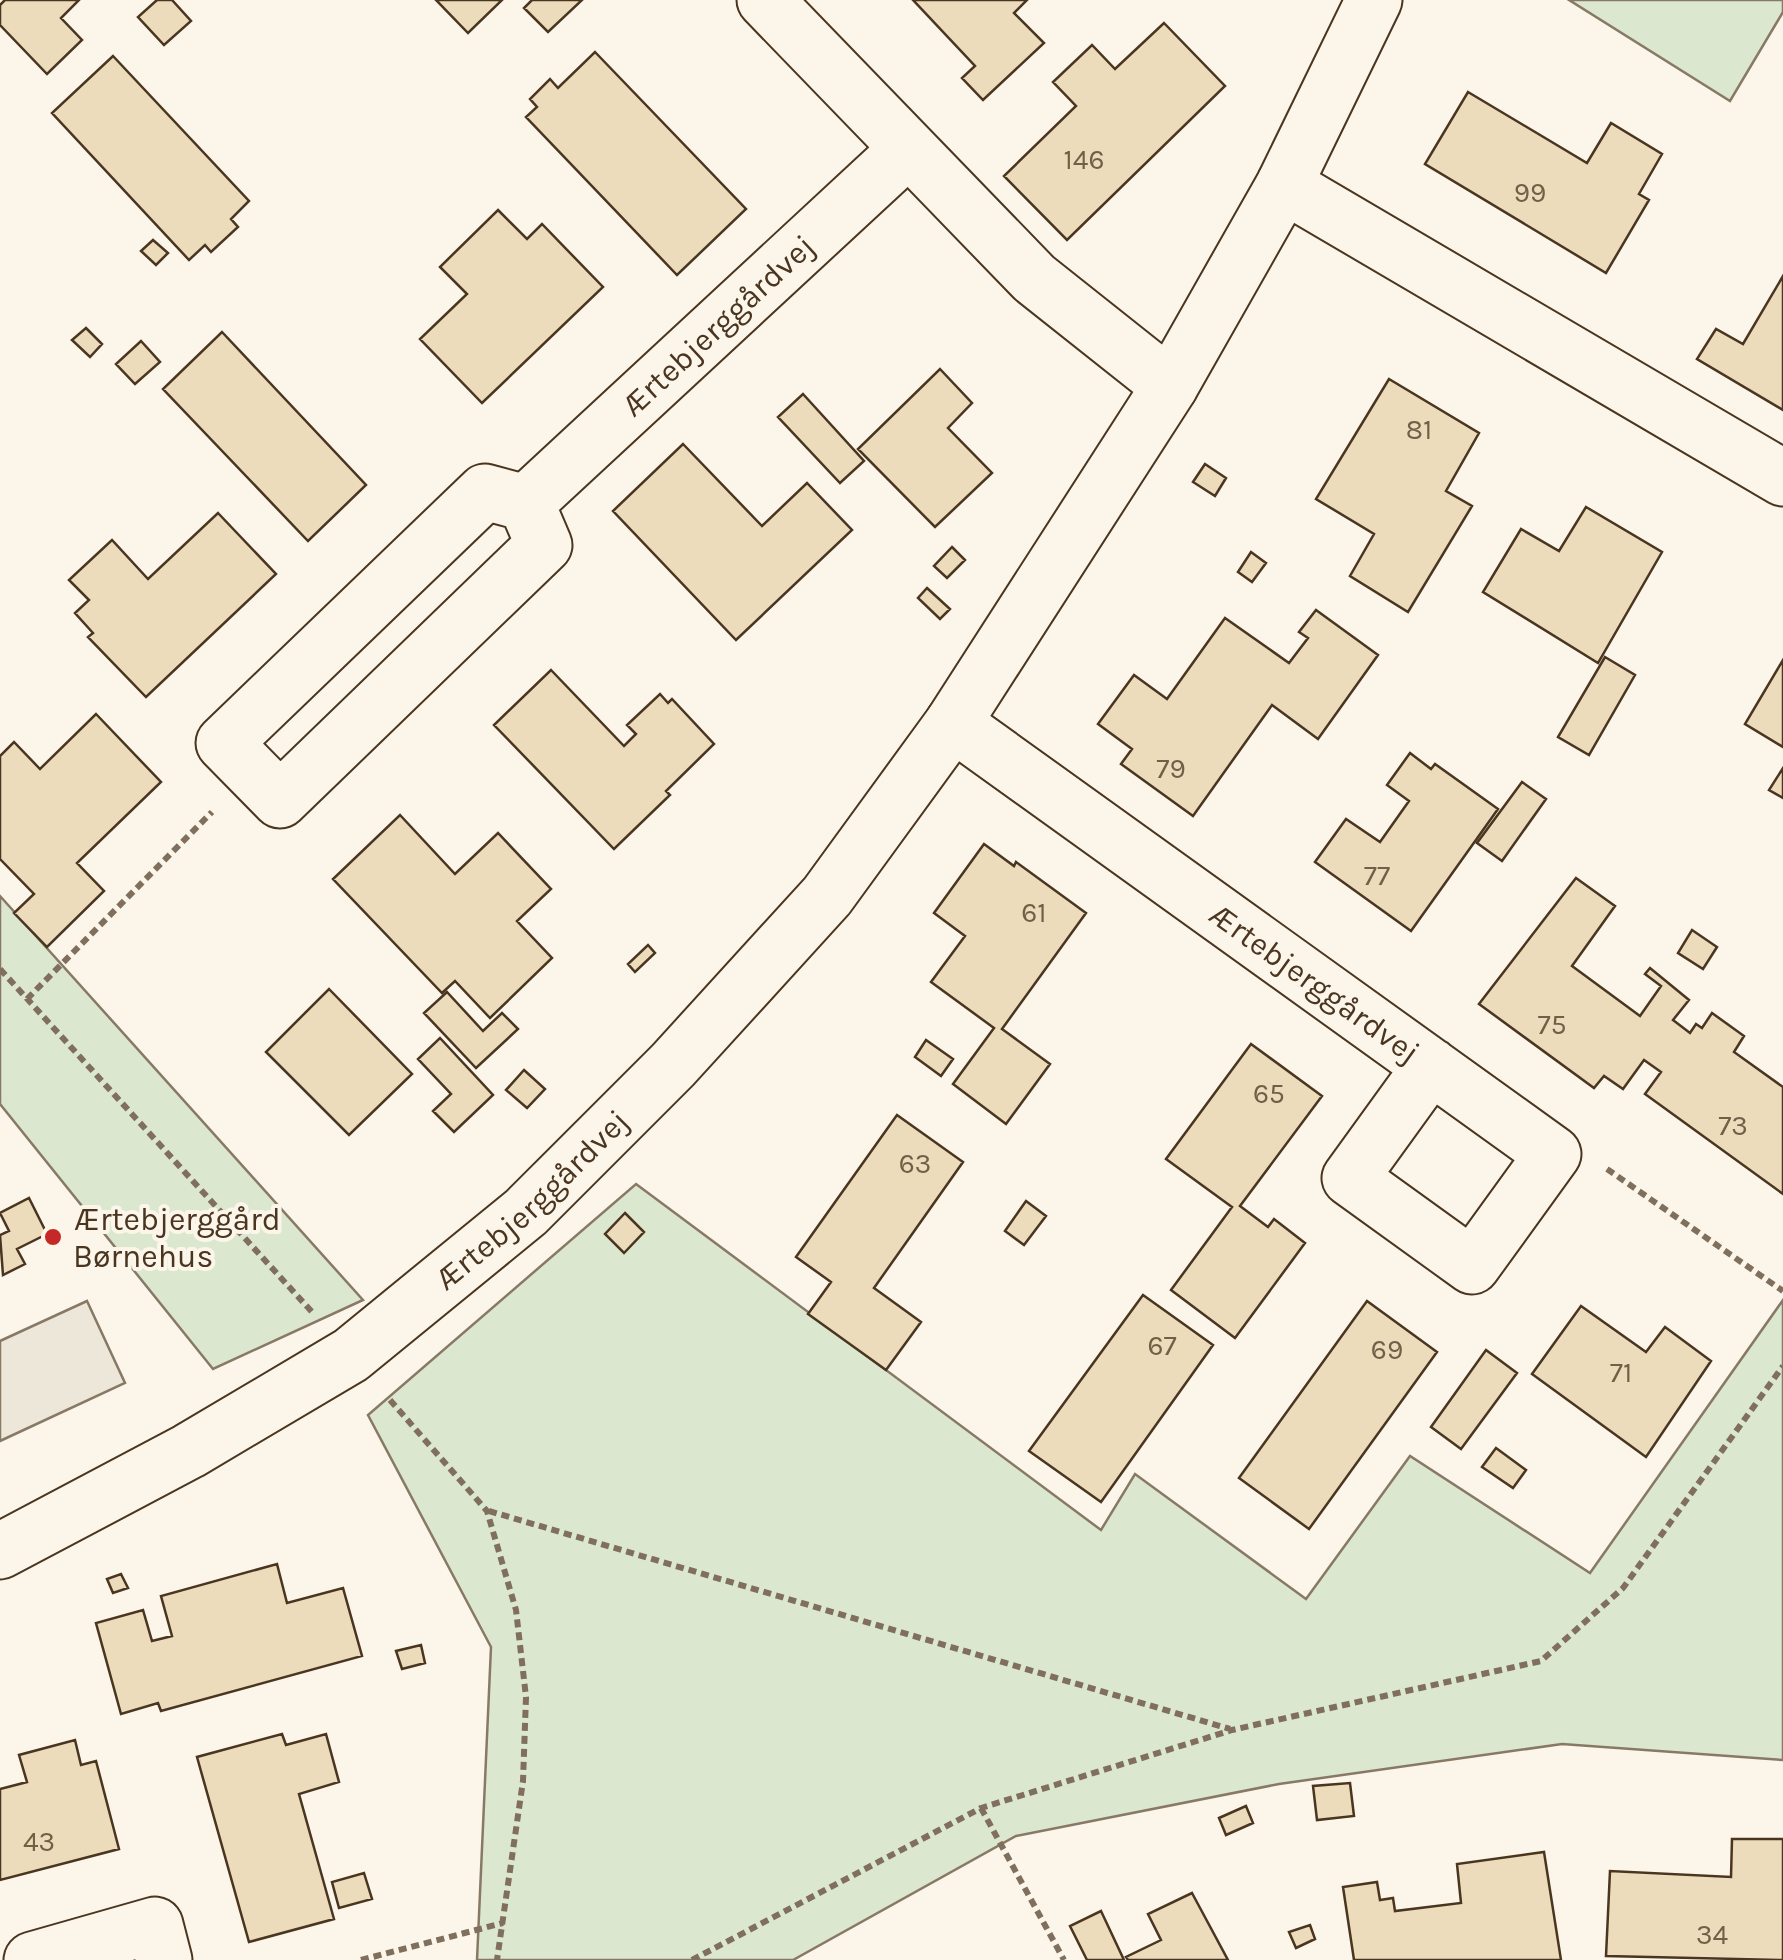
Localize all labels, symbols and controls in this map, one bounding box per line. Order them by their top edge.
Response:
house number: 146 [1064,143,1104,176]
house number: 99 [1514,176,1546,209]
street label: Ærtebjerggårdvej [613,227,822,425]
house number: 81 [1406,413,1432,446]
house number: 79 [1156,752,1186,785]
house number: 77 [1364,859,1390,892]
street label: Ærtebjerggårdvej [1202,895,1427,1071]
house number: 61 [1021,896,1047,929]
house number: 75 [1538,1008,1566,1041]
house number: 65 [1253,1077,1285,1110]
street label: Ærtebjerggårdvej [427,1102,636,1298]
house number: 73 [1718,1109,1748,1142]
house number: 63 [899,1147,931,1180]
place label: Ærtebjerggård Børnehus [73,1201,281,1275]
marker: Ærtebjerggård Børnehus [42,1226,64,1248]
house number: 67 [1147,1329,1177,1362]
house number: 69 [1371,1333,1403,1366]
house number: 71 [1610,1356,1632,1389]
house number: 43 [23,1825,55,1858]
house number: 34 [1696,1918,1728,1951]

